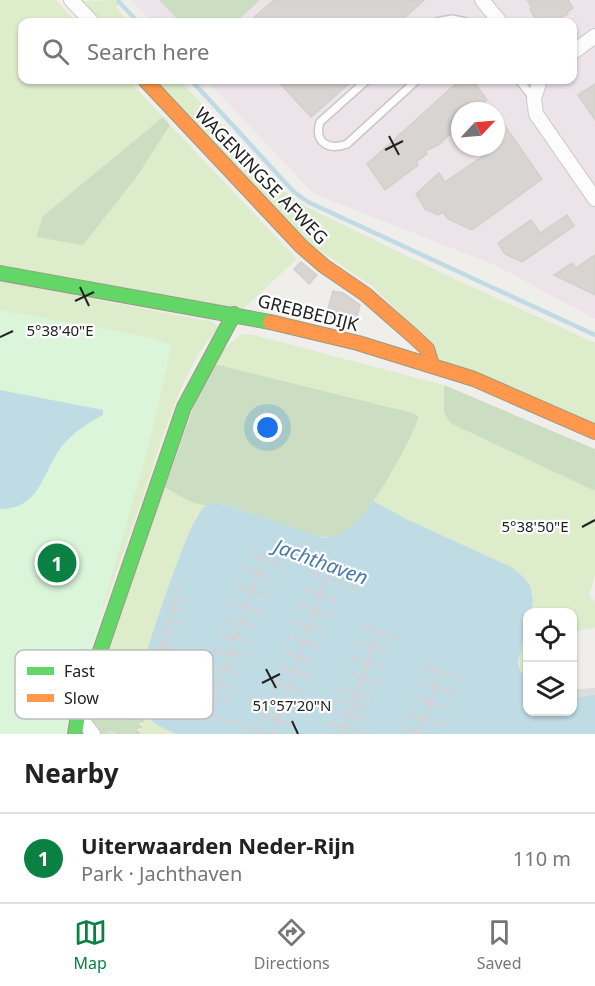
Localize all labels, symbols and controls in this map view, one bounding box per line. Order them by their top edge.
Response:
search box [18,18,577,84]
icon: search [39,35,72,68]
text: Search here [87,36,209,66]
street label: WAGENINGSE AFWEG [190,101,334,249]
north arrow [451,102,505,156]
street label: GREBBEDIJK [255,288,362,336]
text: 5°38'40"E [26,320,94,340]
your location [253,413,282,442]
text: 5°38'50"E [501,516,569,536]
water label: Jachthaven [267,531,372,591]
pin: 1 [38,540,76,586]
map controls [523,608,577,716]
button: locate [523,608,577,662]
legend [15,650,213,719]
text: Fast [64,660,95,682]
button: layers [523,662,577,716]
text: Slow [64,687,99,709]
text: 51°57'20"N [253,695,331,715]
text: Nearby [24,755,119,791]
text: Uiterwaarden Neder-Rijn [81,830,355,860]
text: 1 [38,845,49,872]
text: 110 m [513,845,571,872]
text: Park · Jachthaven [81,860,242,887]
tab: Map [73,916,107,974]
tab: Directions [254,916,330,974]
tab: Saved [477,916,521,974]

